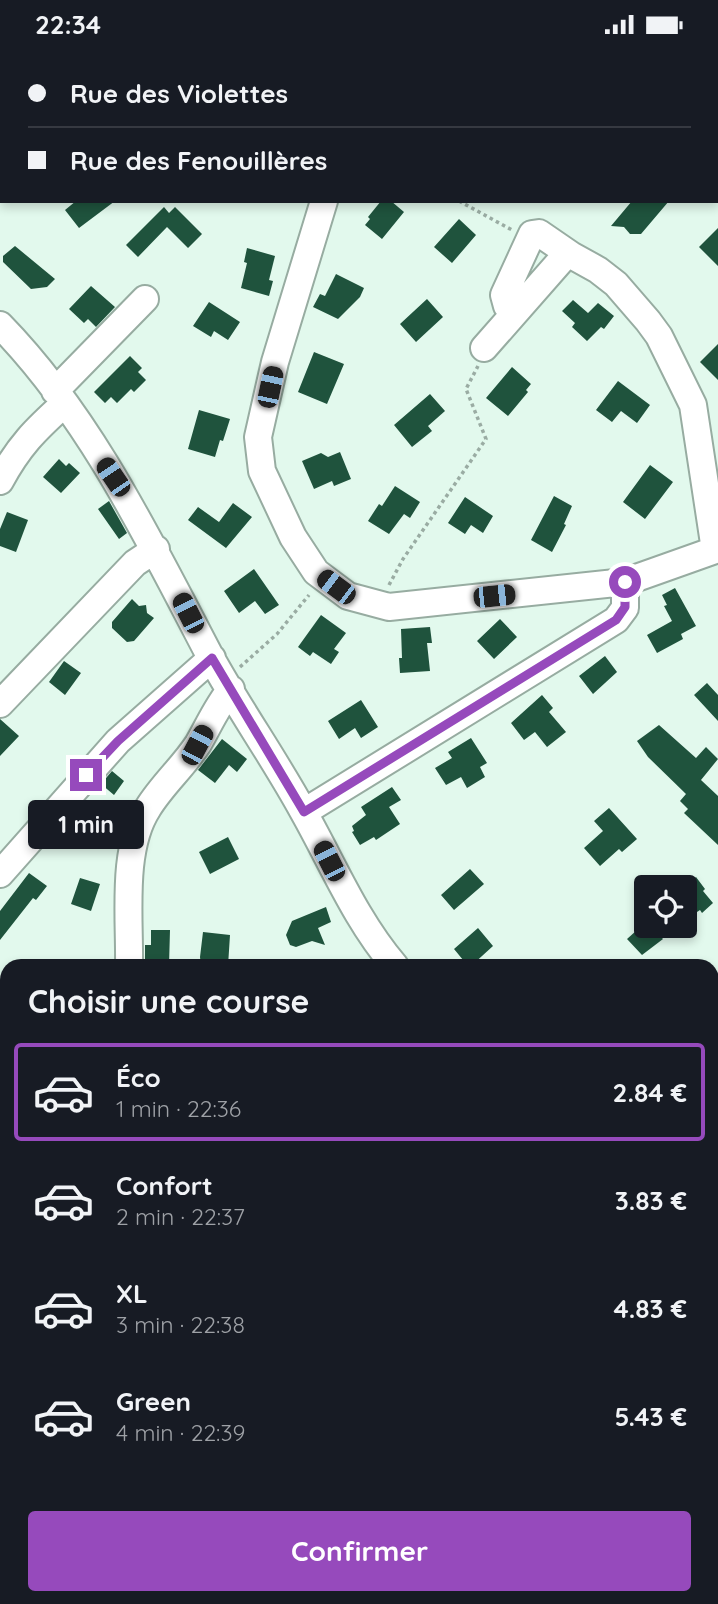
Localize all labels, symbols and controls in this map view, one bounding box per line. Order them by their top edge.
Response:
text: 22:34 [35,8,101,41]
text: Rue des Violettes [70,77,288,110]
text: Rue des Fenouillères [70,144,327,177]
car [256,364,285,410]
car [93,454,134,500]
car [313,566,360,608]
route start [609,566,641,598]
car [473,583,516,609]
car [170,590,207,636]
car [178,722,217,768]
route end [70,759,102,791]
callout: 1 min [28,799,144,849]
text: 1 min [58,810,114,839]
car [311,838,348,884]
map controls [634,875,697,938]
button: locate [634,875,697,938]
text: Choisir une course [28,981,309,1021]
icon: car [32,1061,95,1124]
text: Éco [116,1061,161,1094]
text: 2.84 € [613,1076,687,1109]
text: 1 min · 22:36 [116,1094,241,1123]
icon: car [32,1169,95,1232]
text: Confort [116,1169,213,1202]
text: 3.83 € [615,1184,687,1217]
text: 2 min · 22:37 [116,1202,245,1231]
icon: car [32,1277,95,1340]
text: XL [116,1277,148,1310]
text: 4.83 € [613,1292,687,1325]
text: 3 min · 22:38 [116,1310,245,1339]
icon: car [32,1385,95,1448]
text: Green [116,1385,191,1418]
text: 5.43 € [615,1400,687,1433]
text: 4 min · 22:39 [116,1418,245,1447]
button: Confirmer [28,1511,691,1591]

